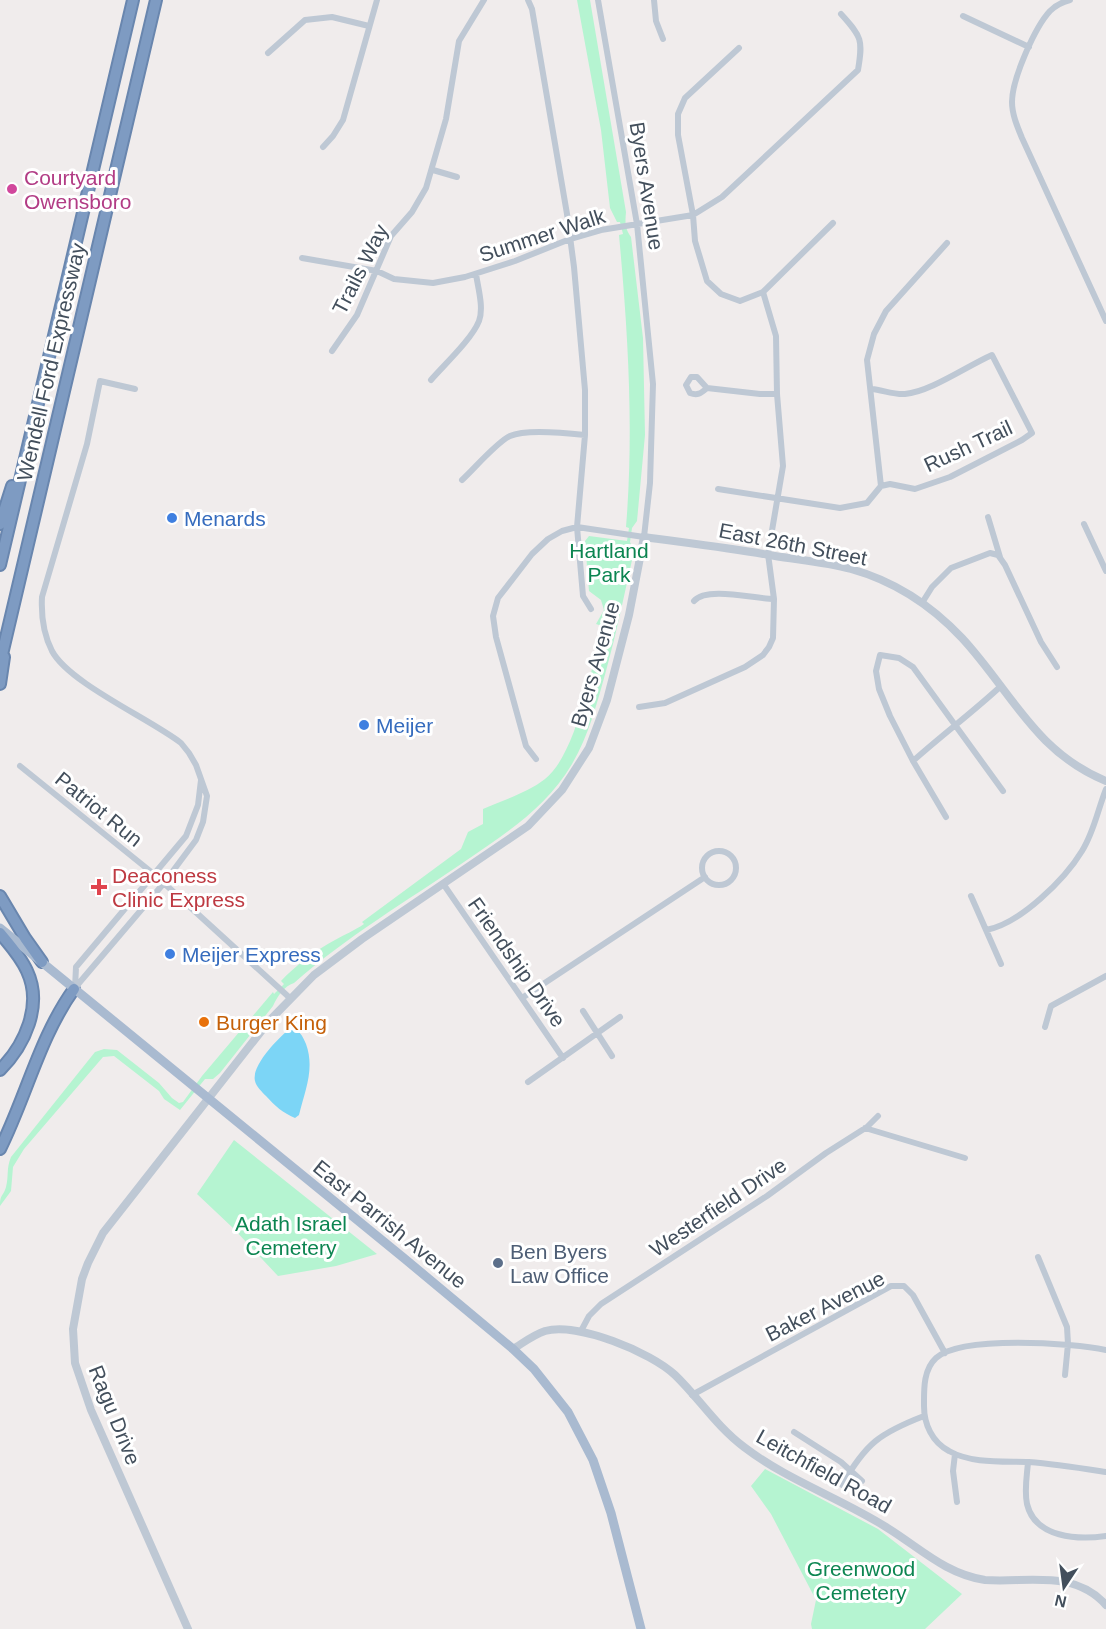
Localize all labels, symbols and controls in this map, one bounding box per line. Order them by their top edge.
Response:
street label: Byers Avenue [626,120,668,252]
place label: Courtyard Owensboro [24,166,131,213]
marker: Courtyard Owensboro [5,182,19,196]
street label: Summer Walk [476,204,608,266]
street label: Trails Way [328,220,393,318]
street label: Wendell Ford Expressway [12,240,90,483]
street label: Rush Trail [920,416,1016,476]
place label: Menards [184,507,266,530]
marker: Menards [165,511,179,525]
street label: East 26th Street [717,518,869,570]
park label: Hartland Park [569,539,649,586]
street label: Byers Avenue [566,599,624,729]
place label: Meijer [376,714,433,737]
marker: Meijer [357,718,371,732]
street label: Patriot Run [51,767,147,851]
place label: Deaconess Clinic Express [112,864,245,911]
marker: Deaconess Clinic Express [90,878,108,896]
street label: Friendship Drive [464,893,570,1031]
place label: Meijer Express [182,943,321,966]
marker: Meijer Express [163,947,177,961]
place label: Burger King [216,1011,327,1034]
marker: Burger King [197,1015,211,1029]
street label: Westerfield Drive [645,1153,791,1261]
street label: East Parrish Avenue [309,1155,471,1293]
park label: Adath Israel Cemetery [235,1212,347,1259]
place label: Ben Byers Law Office [510,1240,609,1287]
marker: Ben Byers Law Office [491,1256,505,1270]
street label: Baker Avenue [762,1266,888,1346]
street label: Ragu Drive [85,1362,145,1468]
street label: Leitchfield Road [753,1424,895,1518]
park label: Greenwood Cemetery [807,1557,915,1604]
north arrow [1034,1557,1094,1617]
text: N [1053,1592,1068,1611]

